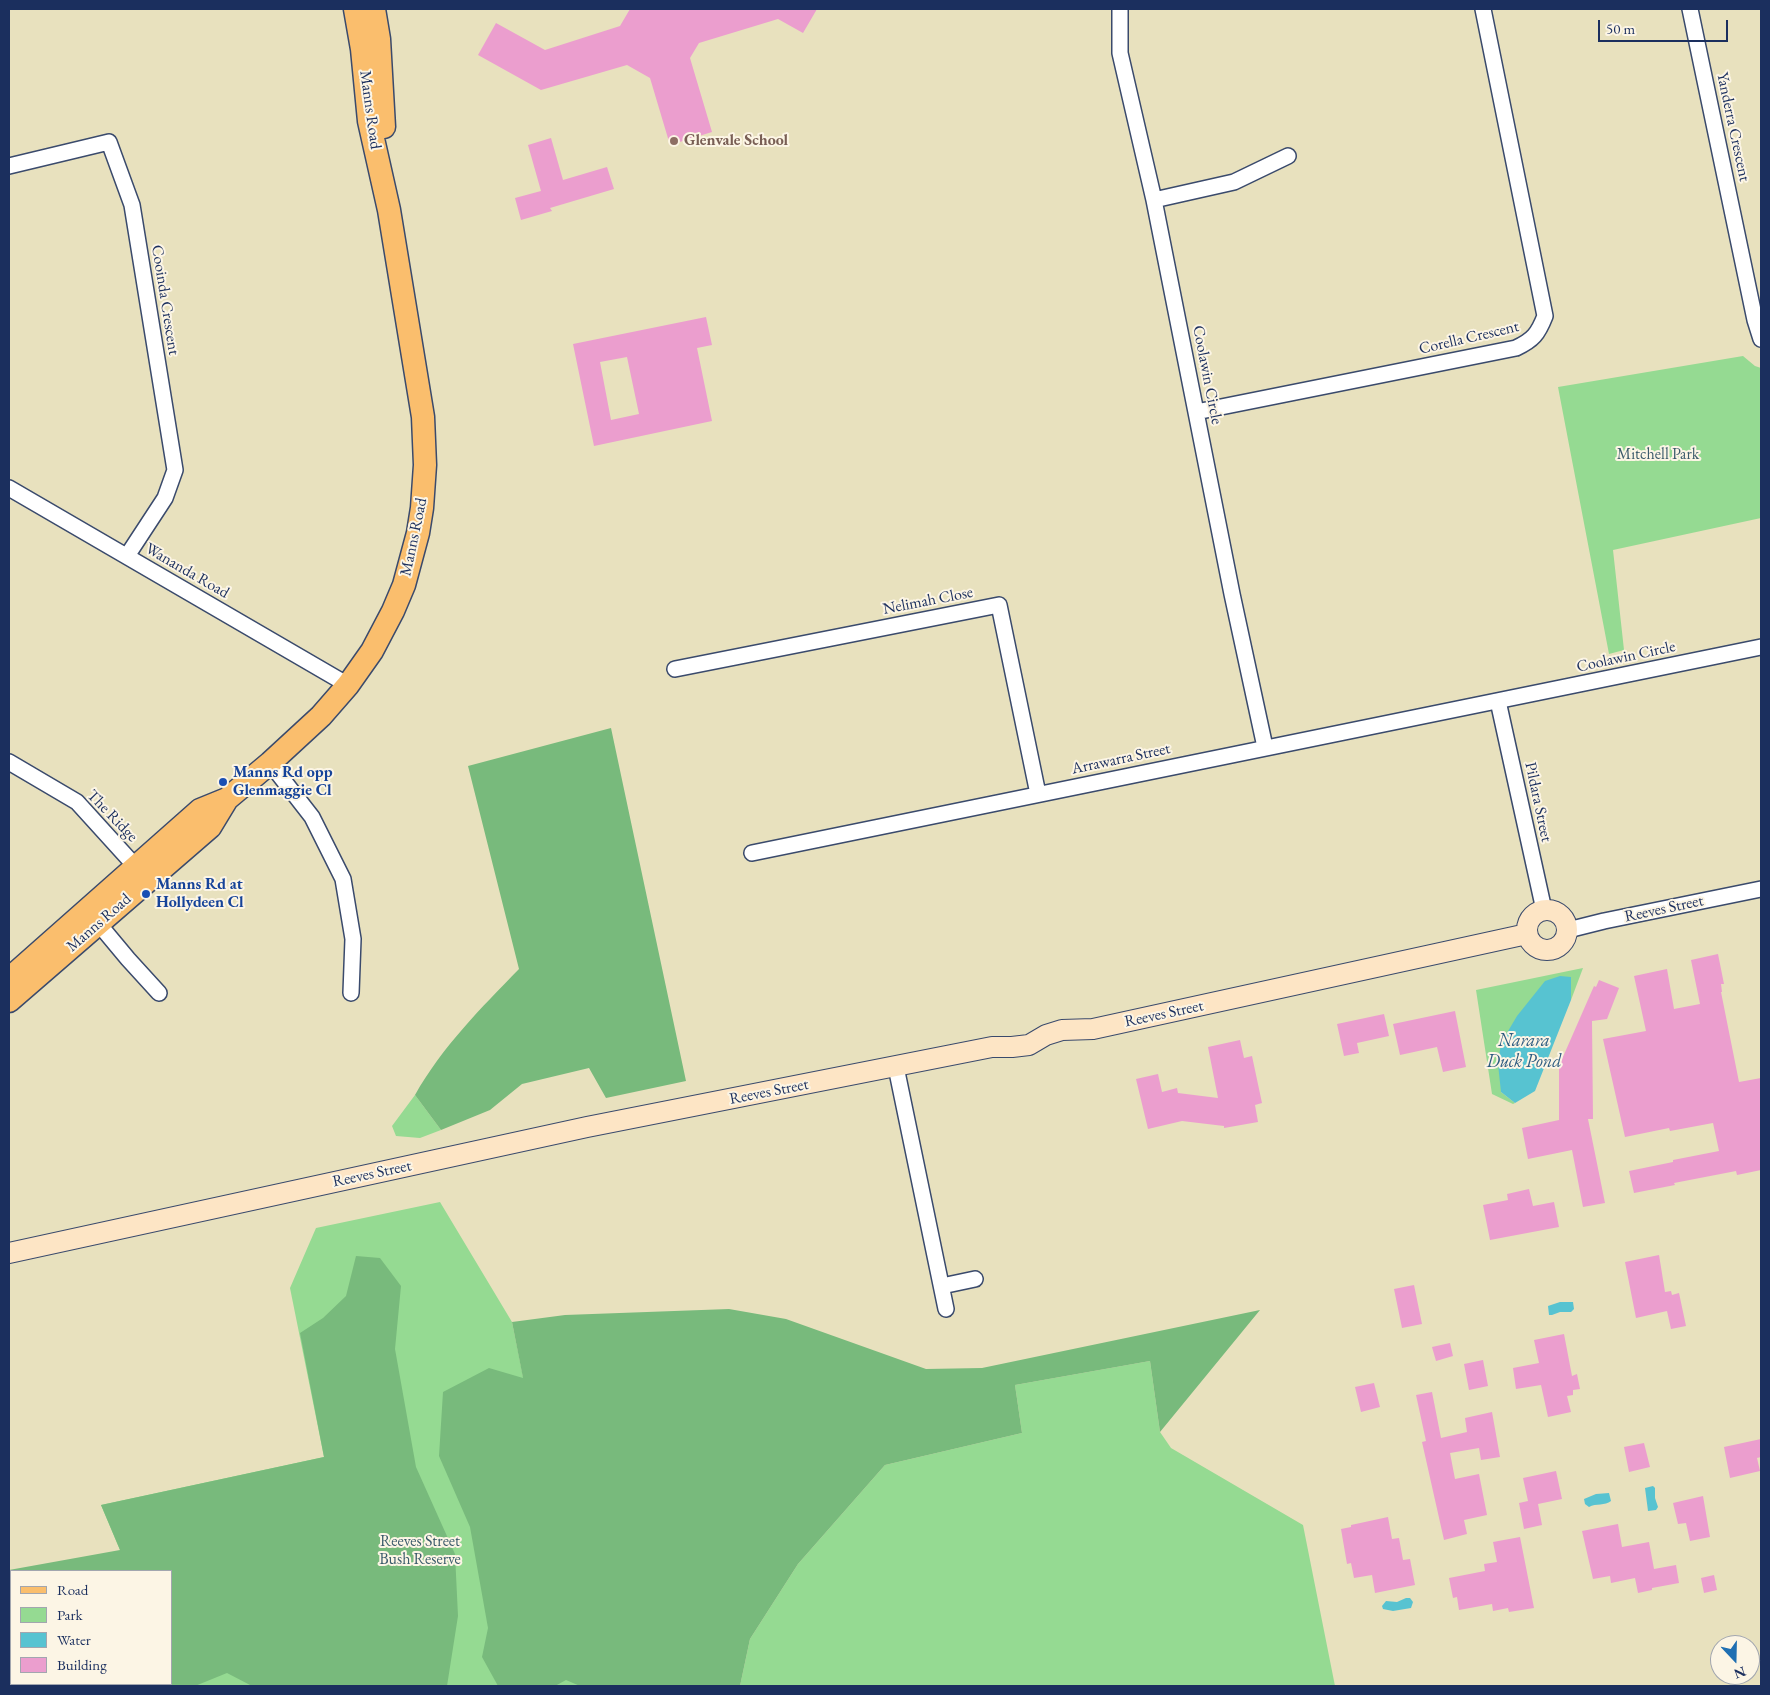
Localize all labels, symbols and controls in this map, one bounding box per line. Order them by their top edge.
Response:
scale bar [1600,10,1730,42]
text: 50 m [1606,19,1635,38]
street label: Manns Road [355,69,385,151]
street label: Yanderra Crescent [1712,71,1754,183]
place label: Glenvale School [684,131,788,151]
marker: Glenvale School [668,135,680,147]
street label: Cooinda Crescent [147,244,183,356]
street label: Corella Crescent [1417,317,1521,359]
street label: Coolawin Circle [1188,324,1226,426]
park label: Mitchell Park [1617,445,1699,465]
street label: Manns Road [396,496,432,578]
street label: Wananda Road [142,539,232,603]
street label: Nelimah Close [881,583,975,619]
street label: Coolawin Circle [1575,637,1677,677]
street label: Arrawarra Street [1070,739,1172,779]
street label: Pildara Street [1520,760,1556,844]
place label: Manns Rd opp Glenmaggie Cl [233,763,333,801]
marker: Manns Rd opp Glenmaggie Cl [217,776,229,788]
street label: The Ridge [83,786,141,846]
place label: Manns Rd at Hollydeen Cl [156,875,244,913]
marker: Manns Rd at Hollydeen Cl [140,888,152,900]
street label: Manns Road [63,890,135,956]
street label: Reeves Street [1623,891,1705,927]
street label: Reeves Street [1123,996,1205,1032]
water label: Narara Duck Pond [1486,1030,1562,1072]
street label: Reeves Street [728,1075,810,1109]
street label: Reeves Street [331,1156,413,1192]
park label: Reeves Street Bush Reserve [379,1532,461,1570]
legend [10,1570,172,1685]
text: Road [57,1580,88,1599]
text: Park [57,1605,83,1624]
text: Water [57,1630,91,1649]
north arrow [1710,1635,1760,1685]
text: Building [57,1655,107,1674]
text: N [1732,1663,1749,1683]

